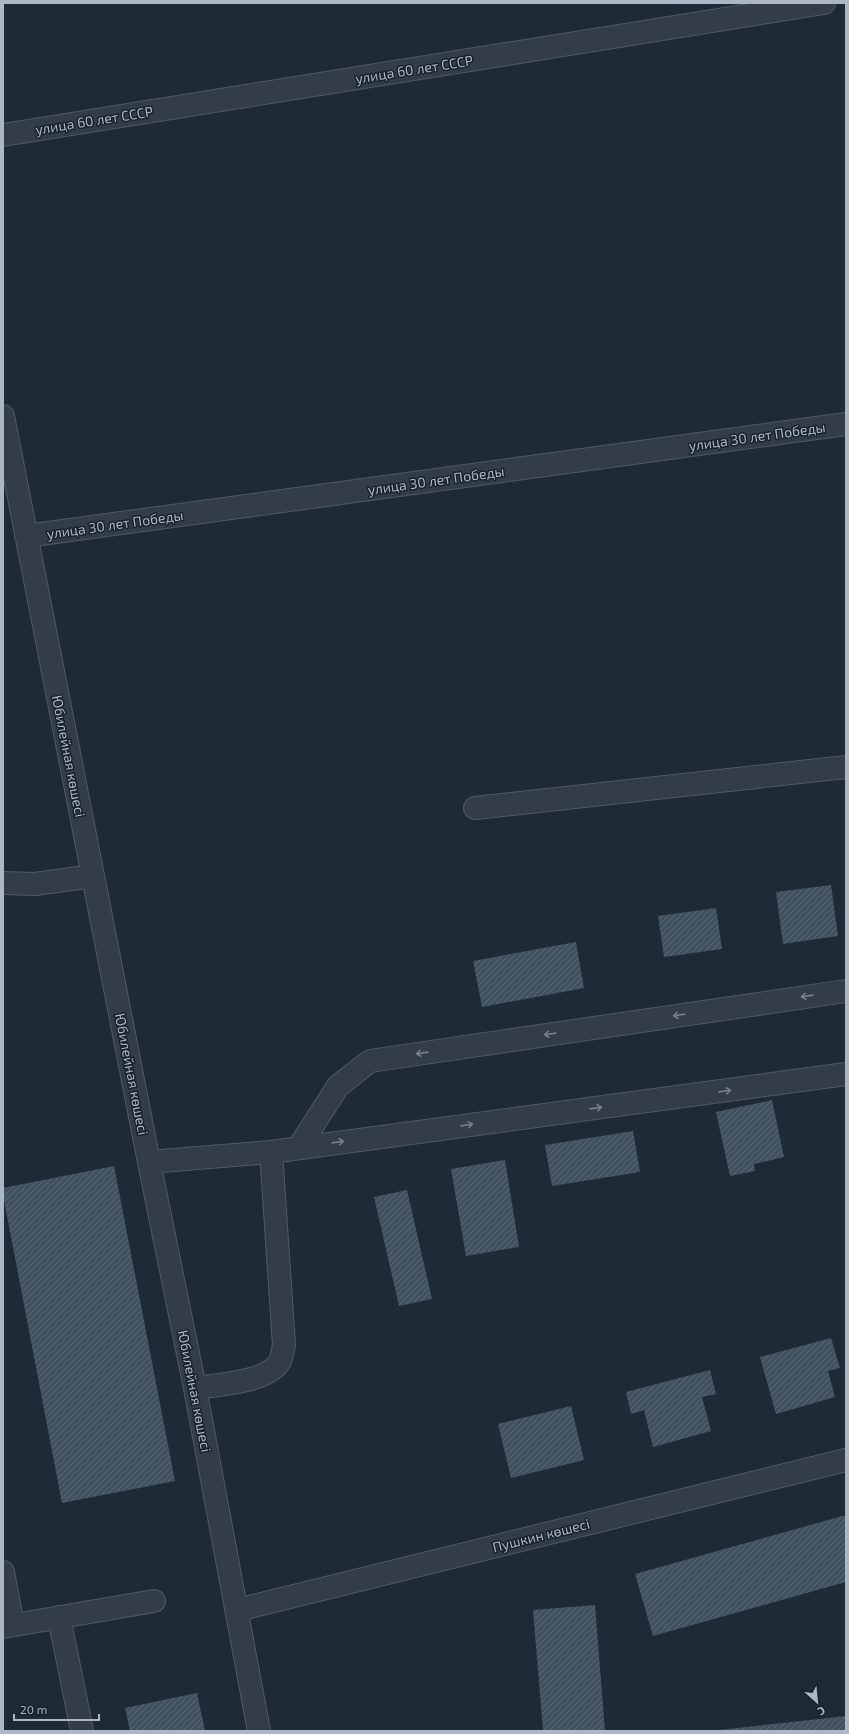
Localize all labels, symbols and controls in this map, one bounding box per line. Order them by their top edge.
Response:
street label: улица 60 лет СССР [354,51,474,87]
street label: улица 60 лет СССР [34,102,154,138]
street label: улица 30 лет Победы [688,418,826,454]
street label: улица 30 лет Победы [367,462,505,498]
street label: улица 30 лет Победы [46,506,184,542]
street label: Юбилейная көшесі [49,693,89,819]
one-way arrow [801,992,814,1000]
street label: Юбилейная көшесі [112,1011,152,1137]
one-way arrow [673,1011,686,1019]
one-way arrow [544,1030,557,1038]
one-way arrow [416,1049,429,1057]
one-way arrow [718,1087,731,1094]
one-way arrow [589,1104,602,1112]
one-way arrow [460,1121,473,1129]
one-way arrow [331,1138,344,1146]
street label: Юбилейная көшесі [175,1328,215,1454]
street label: Пушкин көшесі [491,1515,591,1555]
north arrow [797,1682,837,1722]
scale bar [14,1696,99,1722]
text: 20 m [20,1702,47,1716]
text: С [815,1704,828,1719]

